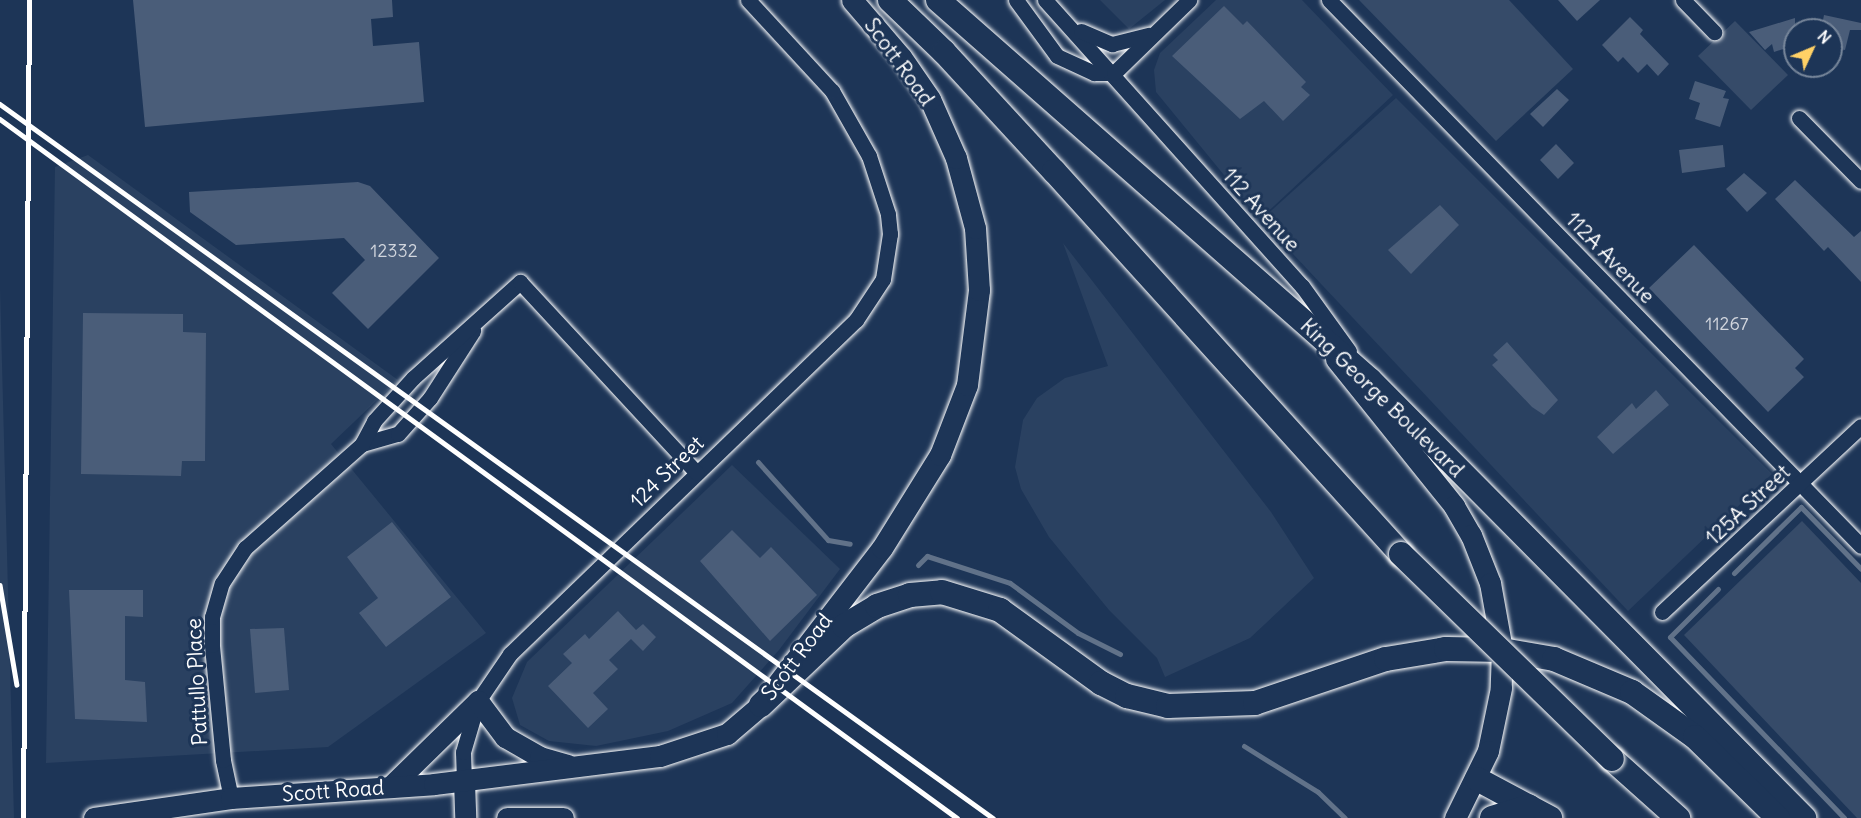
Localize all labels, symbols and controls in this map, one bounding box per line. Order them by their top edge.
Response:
street label: Scott Road [859,13,939,111]
north arrow [1783,18,1843,78]
text: N [1813,26,1836,48]
street label: 112 Avenue [1217,163,1305,257]
street label: 112A Avenue [1560,207,1660,309]
house number: 12332 [370,240,418,262]
street label: King George Boulevard [1295,313,1469,483]
house number: 11267 [1705,313,1749,335]
street label: 124 Street [625,431,709,513]
street label: 125A Street [1700,459,1796,551]
street label: Scott Road [756,609,838,705]
street label: Pattullo Place [181,618,213,746]
street label: Scott Road [281,775,385,807]

